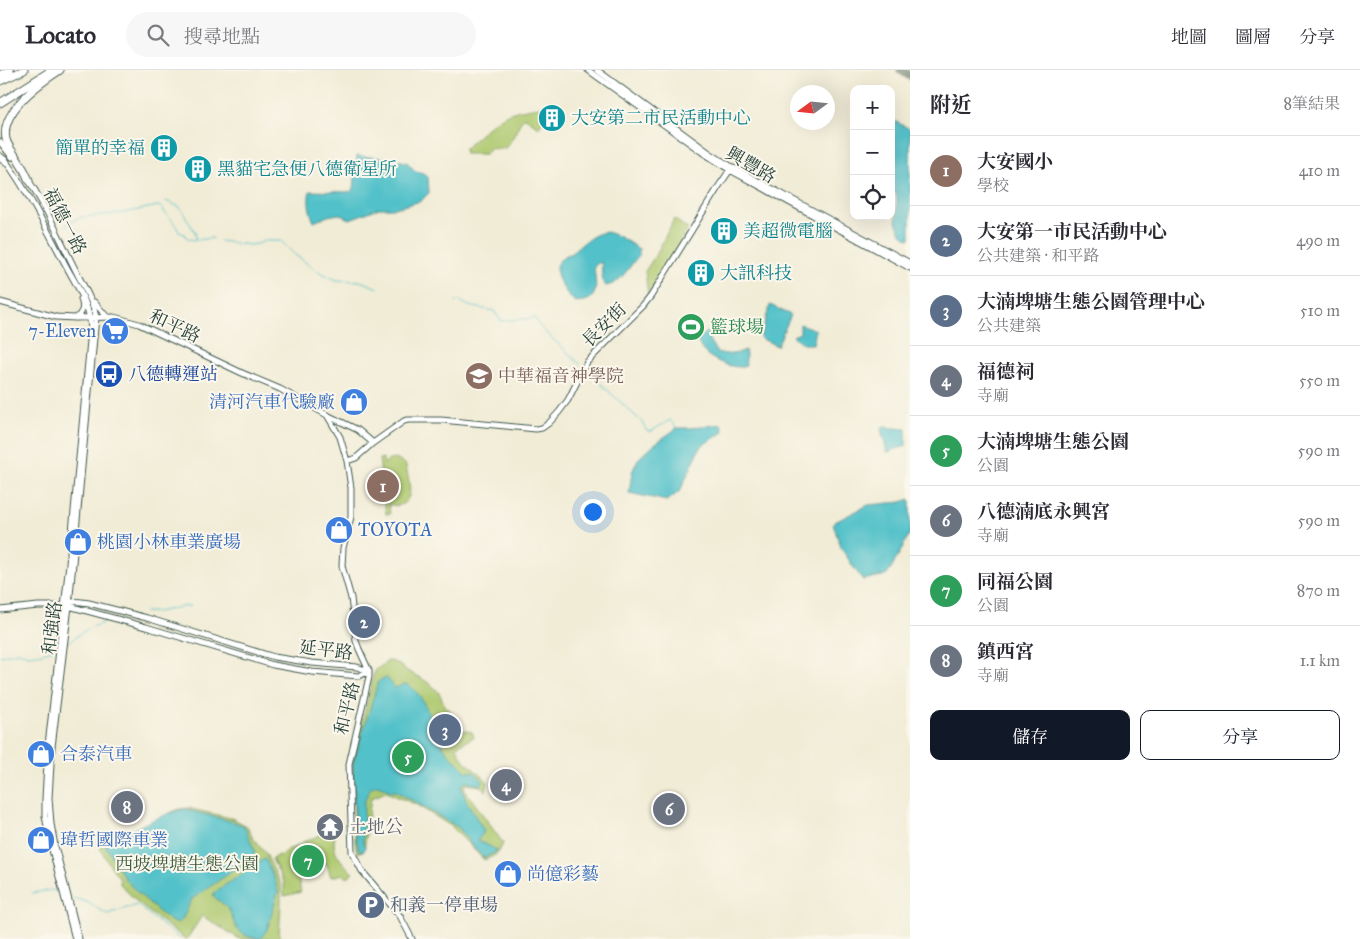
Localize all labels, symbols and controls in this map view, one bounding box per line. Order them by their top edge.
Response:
search box [126,12,476,57]
text: Locato [25,20,96,50]
icon: search [144,21,172,49]
text: 搜尋地點 [184,25,260,48]
text: 地圖 [1171,26,1207,48]
text: 圖層 [1235,26,1271,48]
text: 分享 [1299,26,1335,48]
north arrow [790,85,835,130]
map controls [850,85,895,220]
button: + [850,85,895,130]
text: 附近 [930,92,972,118]
text: 8筆結果 [1283,94,1340,113]
building icon: 大安第二市民活動中心 [537,103,567,133]
place label: 大安第二市民活動中心 [571,107,751,129]
button: − [850,130,895,175]
building icon: 簡單的幸福 [149,133,179,163]
place label: 簡單的幸福 [55,137,145,159]
street label: 興豐路 [722,142,780,188]
text: 大安國小 [977,150,1053,173]
building icon: 黑貓宅急便八德衛星所 [183,154,213,184]
place label: 黑貓宅急便八德衛星所 [217,158,397,180]
text: 1 [943,161,949,180]
text: 410 m [1299,161,1340,180]
button: locate [850,175,895,220]
text: 學校 [977,176,1009,195]
street label: 福德一路 [39,184,91,258]
building icon: 美超微電腦 [709,216,739,246]
place label: 美超微電腦 [743,220,833,242]
text: 大安第一市民活動中心 [977,220,1167,243]
text: 2 [942,231,950,250]
text: 490 m [1296,231,1340,250]
text: 公共建築 · 和平路 [977,246,1099,265]
building icon: 大訊科技 [686,258,716,288]
place label: 大訊科技 [720,262,792,284]
text: 大湳埤塘生態公園管理中心 [977,290,1205,313]
street label: 長安街 [577,298,631,352]
text: 3 [943,301,949,320]
text: 510 m [1300,301,1340,320]
street label: 和平路 [146,305,204,347]
sports icon: 籃球場 [676,312,706,342]
supermarket icon: 7-Eleven [100,316,130,346]
place label: 籃球場 [710,316,764,338]
text: 公共建築 [977,316,1041,335]
place label: 7-Eleven [28,320,96,342]
bus stop icon: 八德轉運站 [94,359,124,389]
text: 福德祠 [977,360,1034,383]
school or university icon: 中華福音神學院 [464,361,494,391]
place label: 八德轉運站 [128,363,218,385]
place label: 中華福音神學院 [498,365,624,387]
text: 4 [942,371,950,390]
text: 550 m [1299,371,1340,390]
text: 寺廟 [977,386,1009,405]
shop icon: 清河汽車代驗廠 [339,387,369,417]
place label: 清河汽車代驗廠 [209,391,335,413]
text: 大湳埤塘生態公園 [977,430,1129,453]
text: 5 [942,441,950,460]
text: 590 m [1298,441,1340,460]
text: 公園 [977,456,1009,475]
pin: 1 [367,467,399,505]
your location [580,499,606,525]
text: 八德湳底永興宮 [977,500,1110,523]
text: 6 [942,511,950,530]
text: 590 m [1298,511,1340,530]
shop icon: TOYOTA [324,515,354,545]
place label: TOYOTA [358,519,432,541]
text: 寺廟 [977,526,1009,545]
shop icon: 桃園小林車業廣場 [63,527,93,557]
place label: 桃園小林車業廣場 [97,531,241,553]
text: 同福公園 [977,570,1053,593]
text: 7 [942,581,950,600]
text: 870 m [1297,581,1340,600]
text: 公園 [977,596,1009,615]
street label: 和強路 [38,600,66,656]
pin: 2 [348,603,380,641]
street label: 延平路 [298,636,354,664]
text: 鎮西宮 [977,640,1034,663]
text: 8 [942,651,950,670]
text: 1.1 km [1300,651,1340,670]
text: 寺廟 [977,666,1009,685]
street label: 和平路 [330,679,364,737]
button: 儲存 [930,710,1130,760]
button: 分享 [1140,710,1340,760]
pin: 3 [429,711,461,749]
pin: 5 [392,738,424,776]
shop icon: 合泰汽車 [26,739,56,769]
place label: 合泰汽車 [60,743,132,765]
pin: 4 [490,766,522,804]
pin: 8 [111,788,143,826]
pin: 6 [653,790,685,828]
temple icon: 土地公 [315,812,345,842]
place label: 土地公 [349,816,403,838]
shop icon: 瑋哲國際車業 [26,825,56,855]
place label: 瑋哲國際車業 [60,829,168,851]
pin: 7 [292,842,324,880]
park label: 西坡埤塘生態公園 [115,853,259,875]
shop icon: 尚億彩藝 [493,859,523,889]
place label: 尚億彩藝 [527,863,599,885]
parking icon: 和義一停車場 [356,890,386,920]
place label: 和義一停車場 [390,894,498,916]

